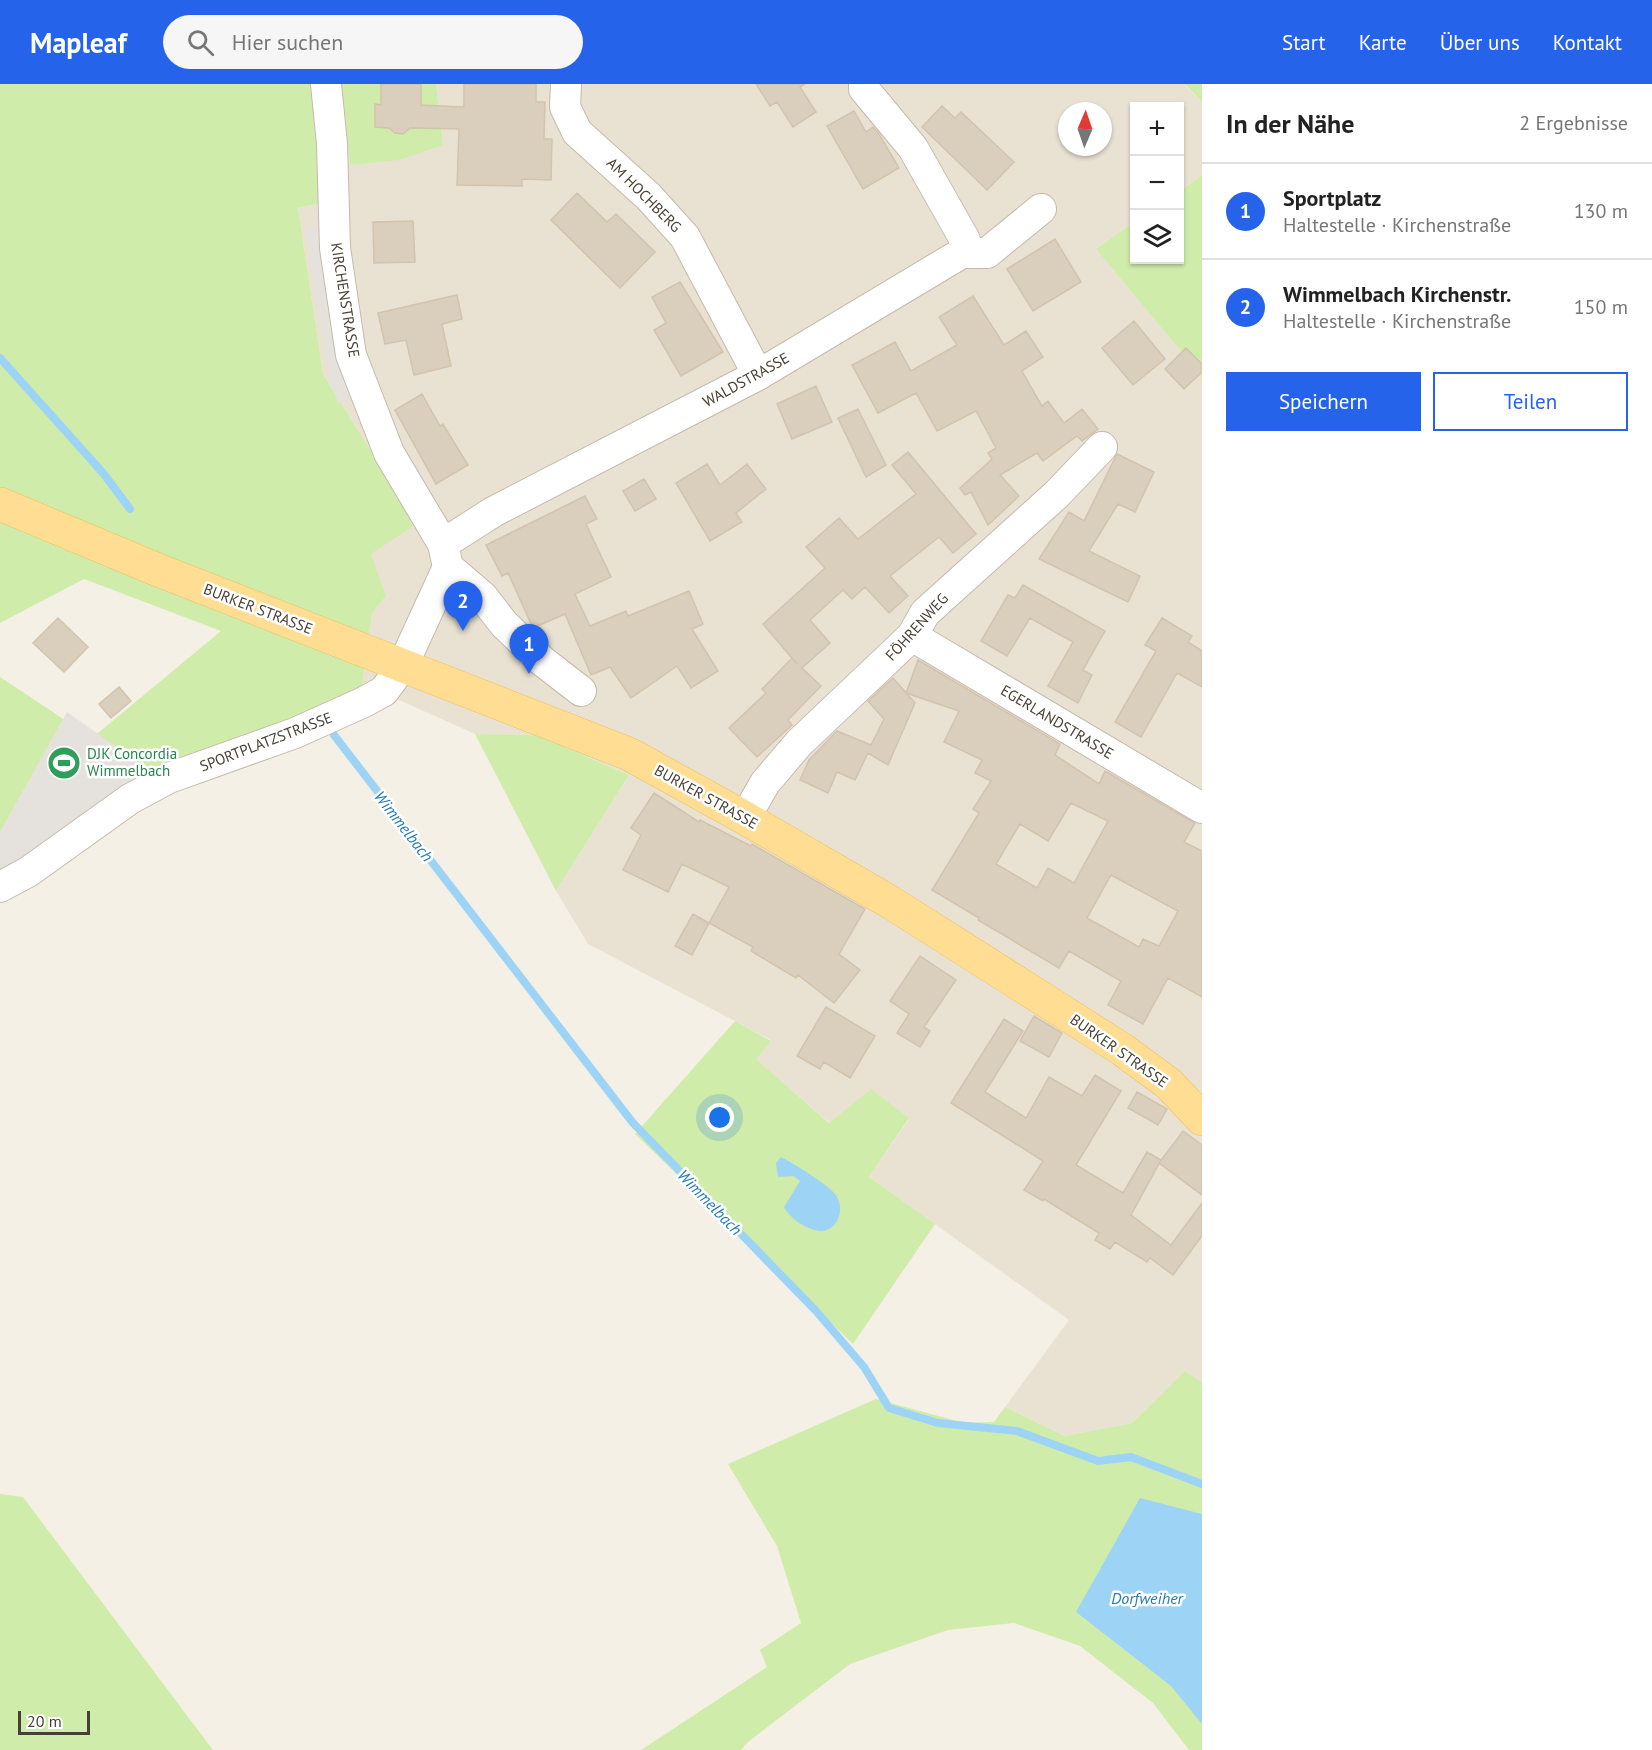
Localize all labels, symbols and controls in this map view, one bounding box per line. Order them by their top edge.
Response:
search box [163,15,583,69]
text: Mapleaf [30,24,127,61]
icon: search [184,26,217,59]
text: Hier suchen [232,28,343,56]
text: Start [1282,29,1326,56]
text: Karte [1359,29,1407,56]
text: Über uns [1440,29,1520,56]
text: Kontakt [1553,29,1622,56]
north arrow [1058,102,1112,156]
map controls [1130,102,1184,264]
button: + [1130,102,1184,156]
text: In der Nähe [1226,107,1354,140]
text: 2 Ergebnisse [1519,110,1628,136]
street label: AM HOCHBERG [603,153,686,236]
button: − [1130,156,1184,210]
text: Sportplatz [1283,184,1381,212]
text: 1 [1240,198,1251,224]
text: 130 m [1574,198,1628,224]
button: layers [1130,210,1184,264]
text: Haltestelle · Kirchenstraße [1283,212,1511,238]
street label: KIRCHENSTRASSE [327,241,364,359]
text: Wimmelbach Kirchenstr. [1283,280,1511,308]
text: 2 [1240,294,1251,320]
text: 150 m [1574,294,1628,320]
text: Haltestelle · Kirchenstraße [1283,308,1511,334]
street label: WALDSTRASSE [699,348,792,411]
button: Speichern [1226,372,1421,431]
button: Teilen [1433,372,1628,431]
street label: BURKER STRASSE [201,579,315,638]
pin: 2 [444,582,482,631]
street label: FÖHRENWEG [881,589,952,665]
pin: 1 [510,624,548,674]
street label: EGERLANDSTRASSE [997,680,1117,763]
street label: SPORTPLATZSTRASSE [197,708,335,776]
place label: DJK Concordia Wimmelbach [87,744,177,780]
sports icon: DJK Concordia Wimmelbach [46,745,82,781]
street label: BURKER STRASSE [651,760,761,833]
water label: Wimmelbach [370,787,438,865]
street label: BURKER STRASSE [1067,1010,1172,1091]
your location [705,1103,734,1132]
water label: Wimmelbach [674,1165,746,1239]
water label: Dorfweiher [1111,1588,1185,1608]
scale bar [18,1708,90,1736]
text: 20 m [27,1711,62,1731]

